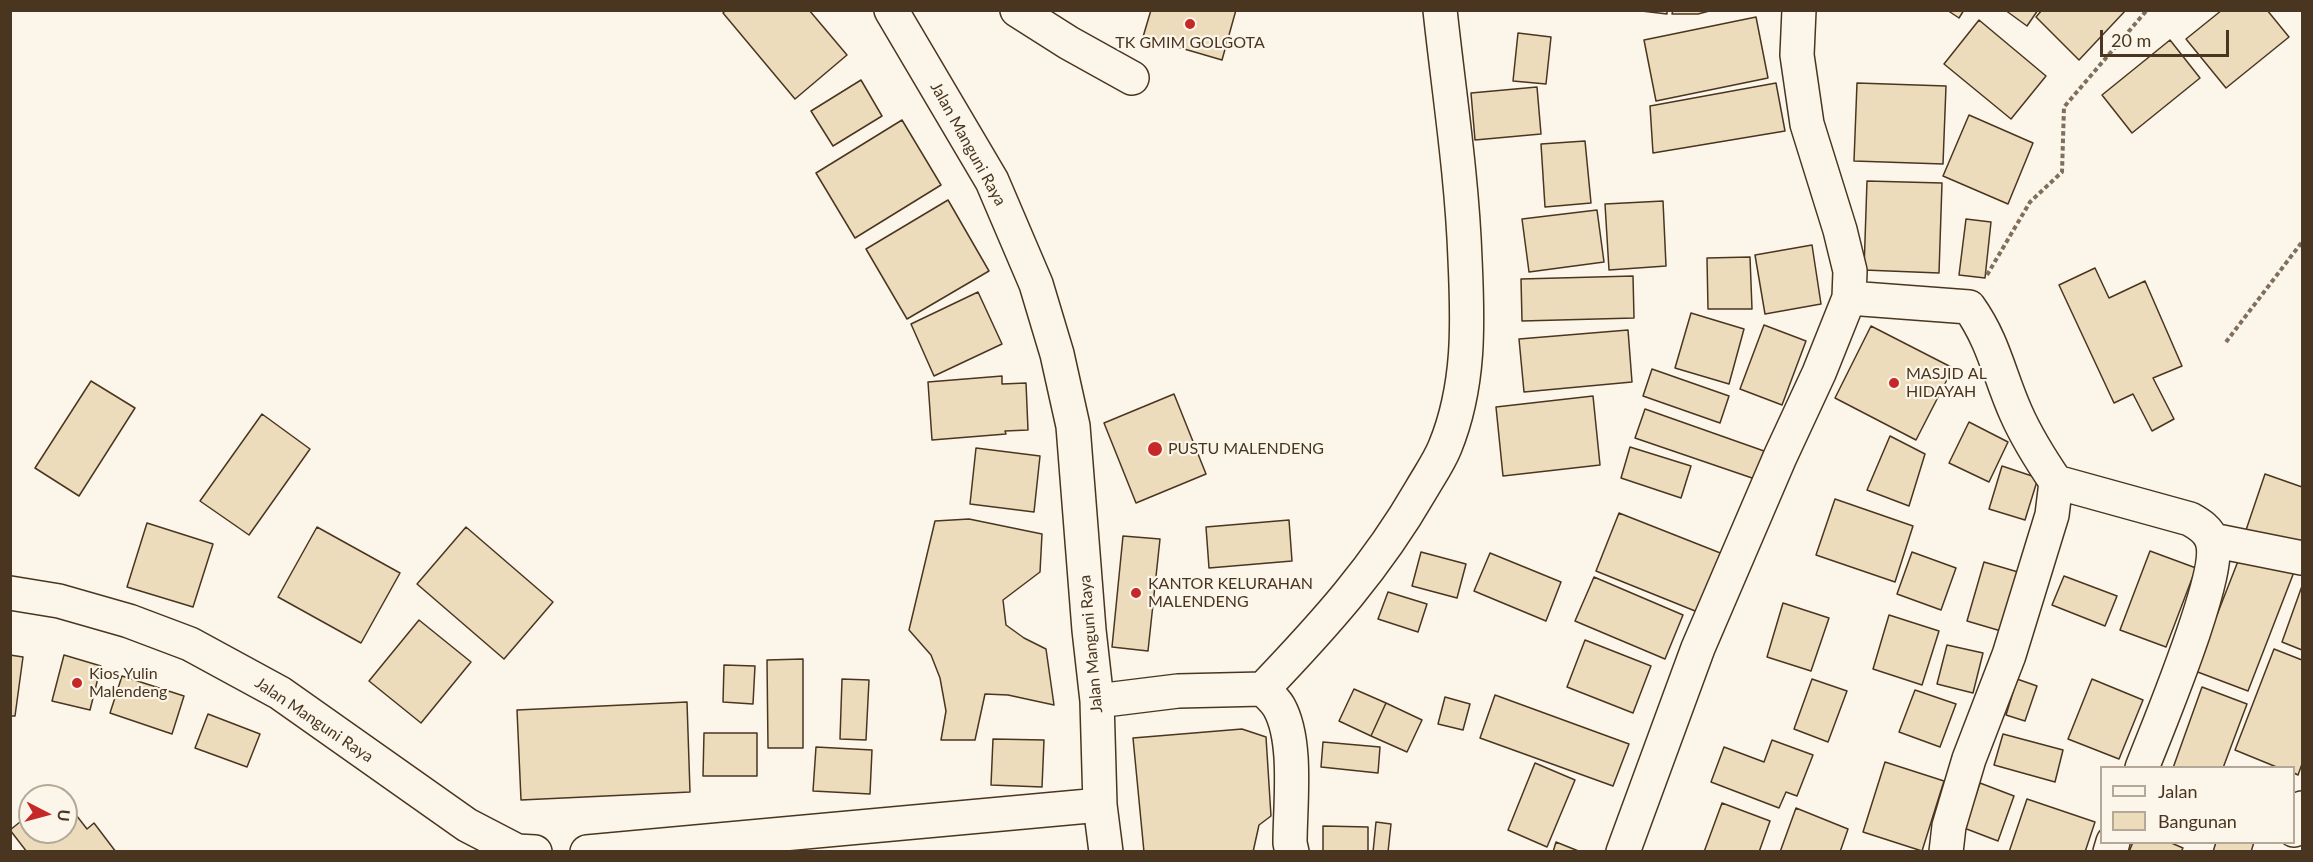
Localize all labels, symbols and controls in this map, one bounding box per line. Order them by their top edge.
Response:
marker: TK GMIM GOLGOTA [1183,17,1197,31]
scale bar [2103,18,2232,56]
text: 20 m [2111,29,2151,51]
place label: TK GMIM GOLGOTA [1115,33,1265,53]
street label: Jalan Manguni Raya [926,79,1010,209]
place label: MASJID AL HIDAYAH [1906,364,1987,402]
marker: MASJID AL HIDAYAH [1887,376,1901,390]
place label: PUSTU MALENDENG [1168,439,1324,459]
marker: PUSTU MALENDENG [1146,440,1164,458]
street label: Jalan Manguni Raya [1075,574,1107,714]
place label: KANTOR KELURAHAN MALENDENG [1148,574,1313,612]
marker: KANTOR KELURAHAN MALENDENG [1129,586,1143,600]
place label: Kios Yulin Malendeng [89,664,167,702]
street label: Jalan Manguni Raya [251,673,377,767]
marker: Kios Yulin Malendeng [70,676,84,690]
legend [2100,766,2295,844]
text: Jalan [2158,780,2197,802]
north arrow [18,784,78,844]
text: U [54,809,74,823]
text: Bangunan [2158,810,2237,832]

